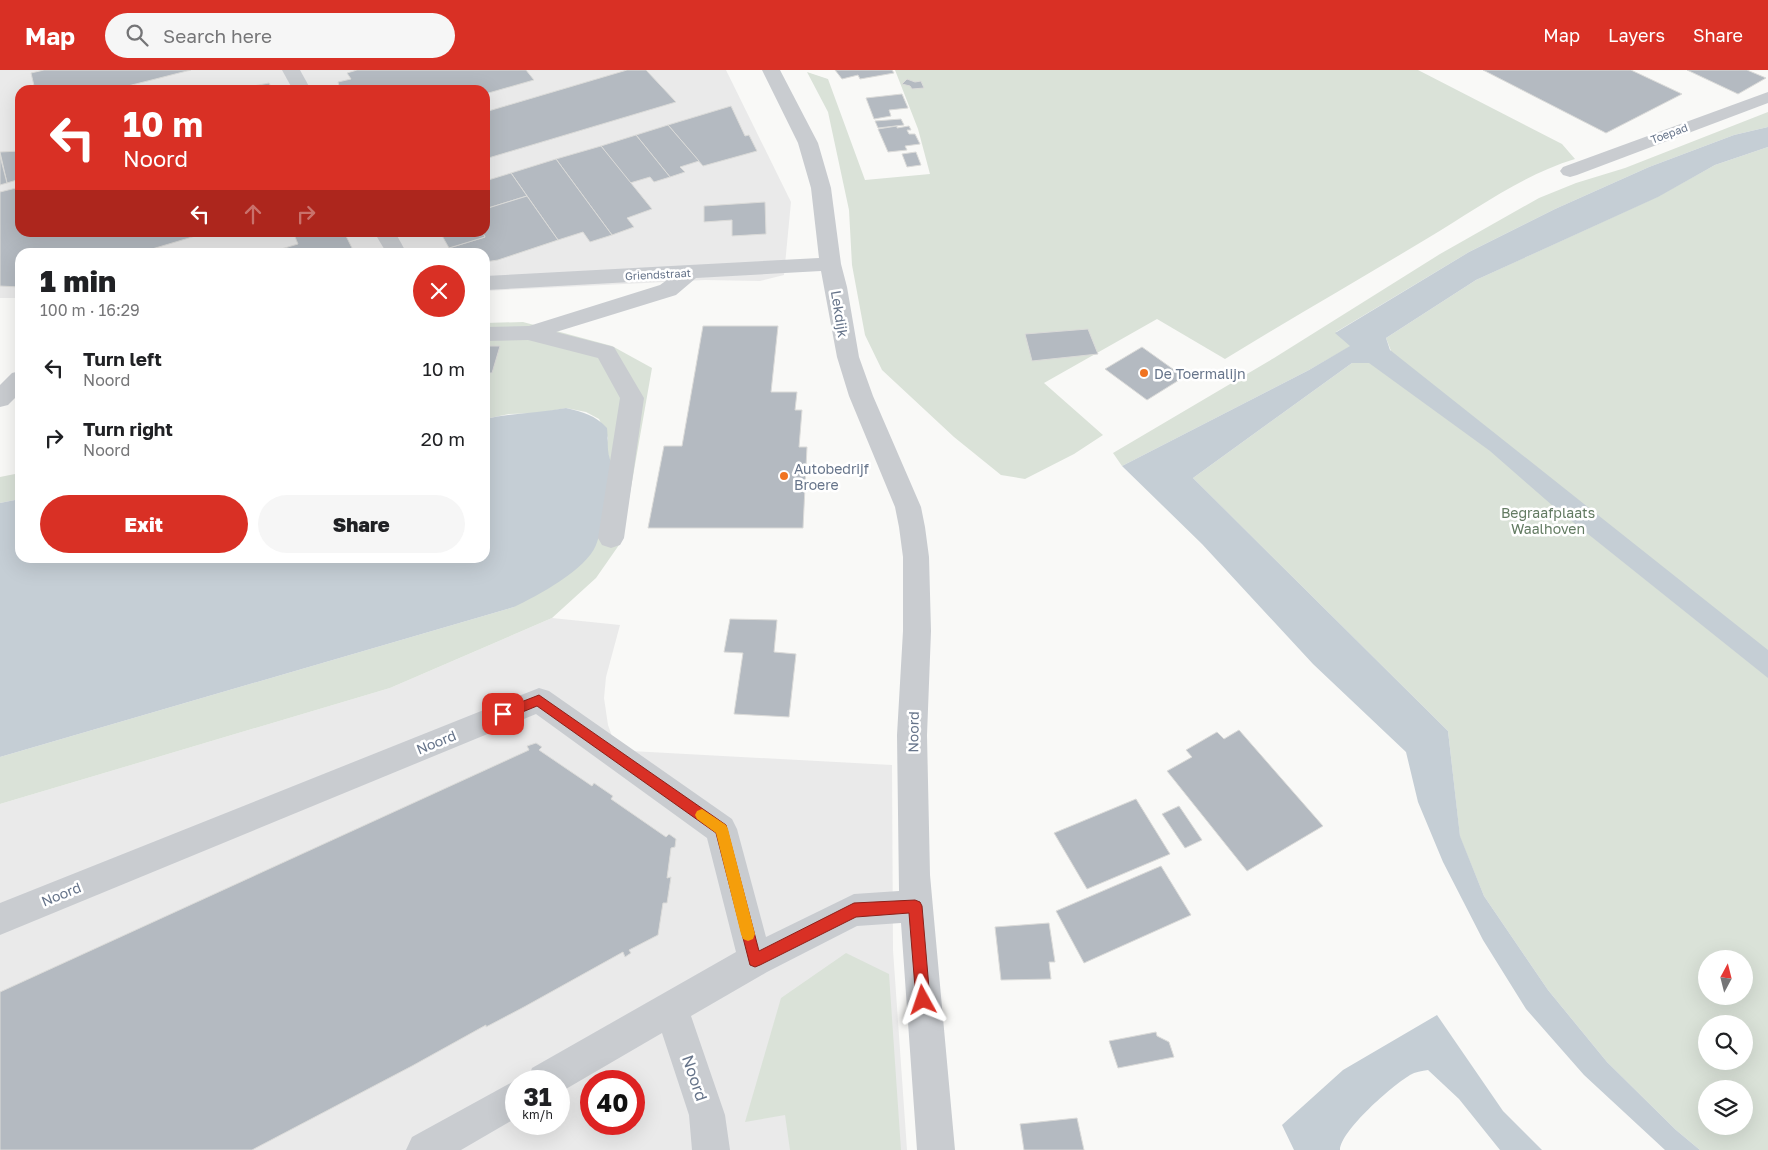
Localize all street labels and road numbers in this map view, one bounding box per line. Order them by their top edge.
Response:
street label: Toepad [1649,120,1689,146]
street label: Griendstraat [625,266,691,282]
street label: Lekdijk [828,289,852,339]
street label: Noord [904,711,922,753]
street label: Noord [414,726,458,758]
street label: Noord [39,878,83,910]
street label: Noord [678,1052,712,1104]

